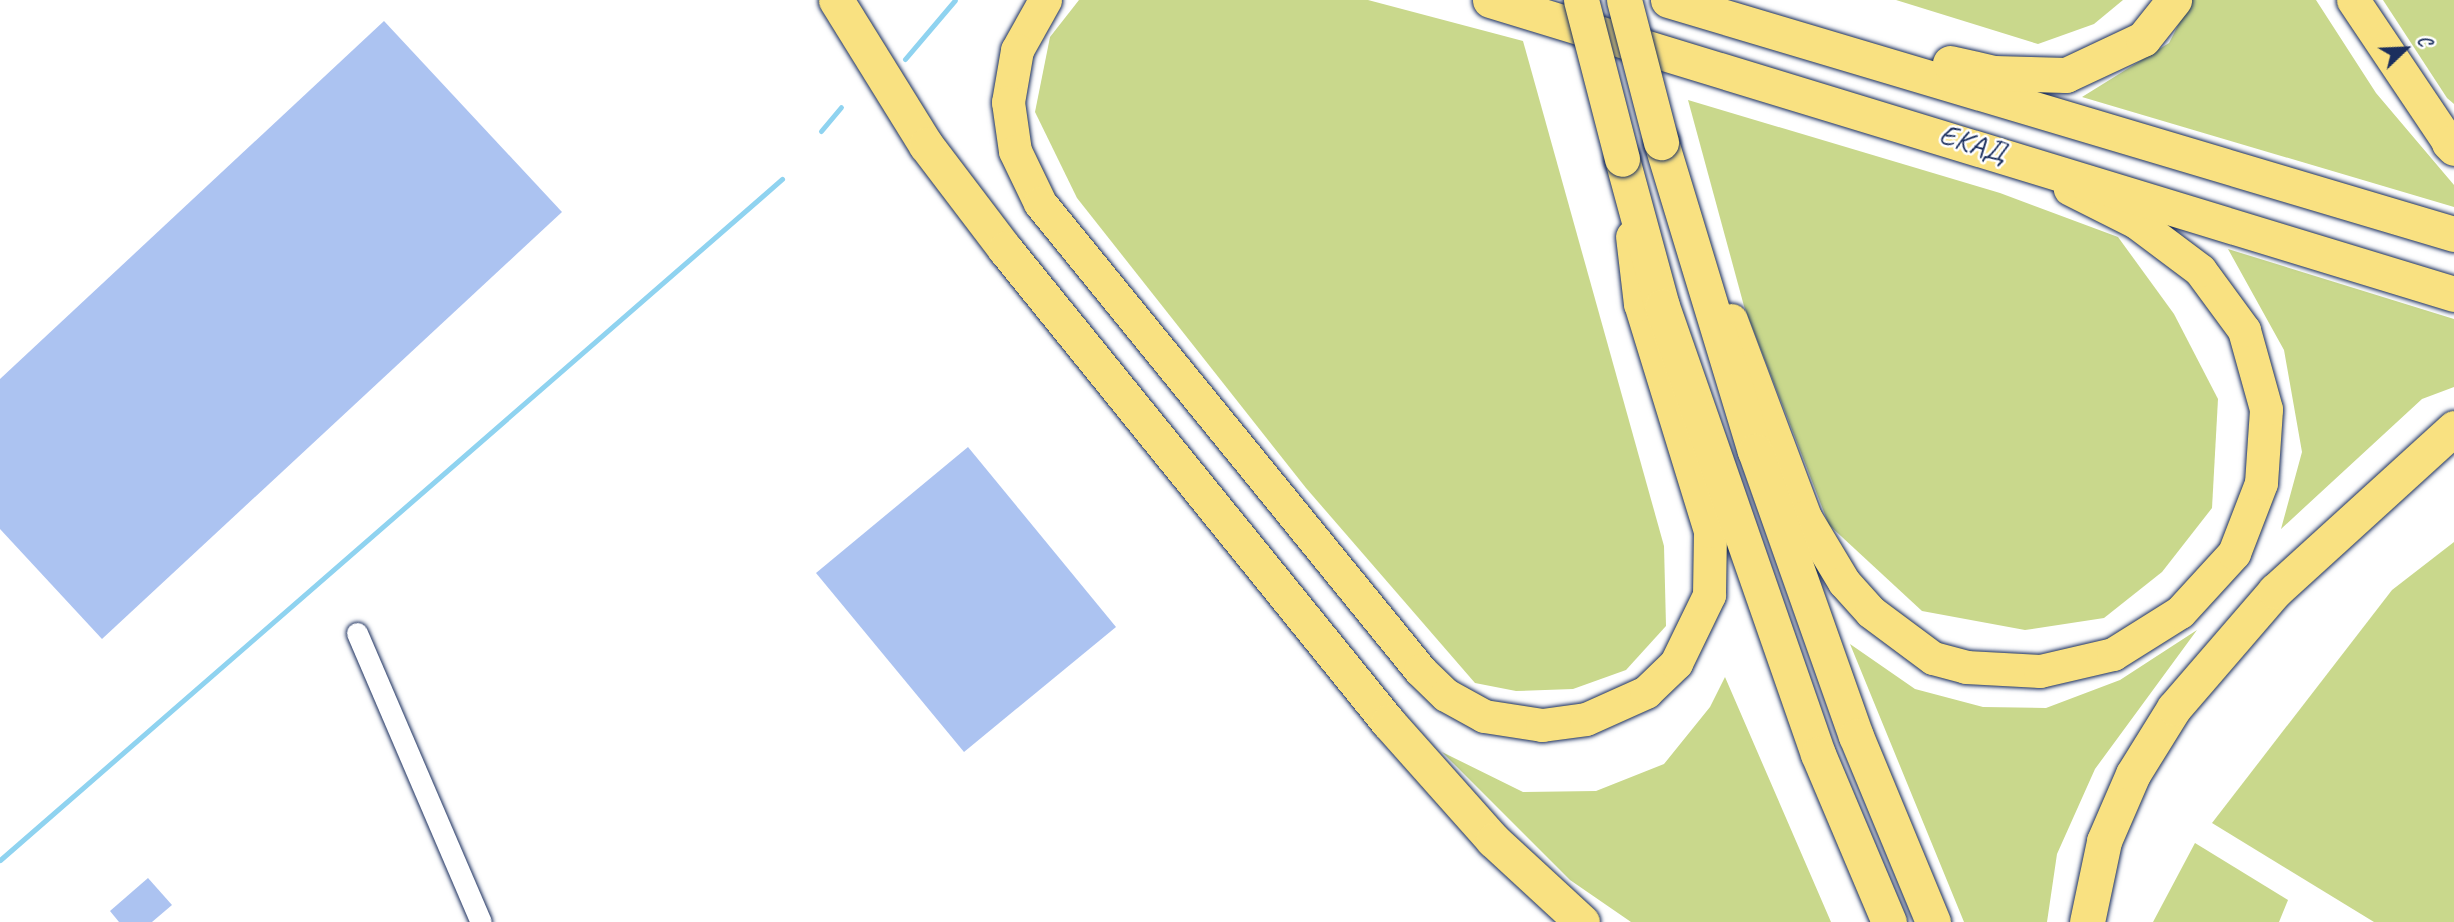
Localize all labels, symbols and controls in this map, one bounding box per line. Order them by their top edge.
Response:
north arrow [2370,14,2440,84]
text: С [2411,32,2437,50]
street label: ЕКАД [1935,116,2011,170]

